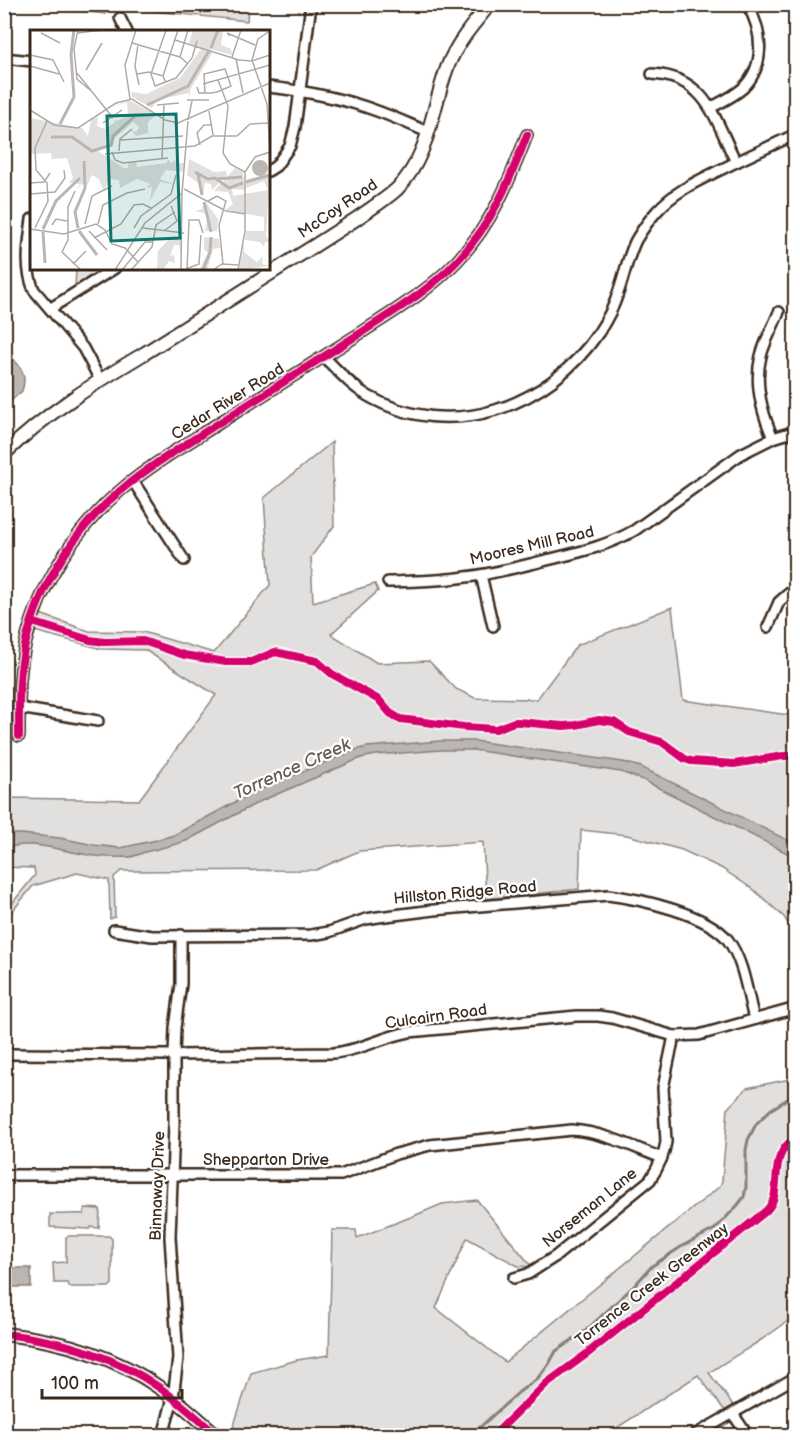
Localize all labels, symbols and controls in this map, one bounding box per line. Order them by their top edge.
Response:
inset map [30,30,270,270]
street label: McCoy Road [295,175,381,243]
street label: Cedar River Road [168,360,288,444]
street label: Moores Mill Road [468,522,596,570]
water label: Torrence Creek [230,733,355,804]
street label: Hillston Ridge Road [393,877,537,909]
street label: Culcairn Road [384,1000,488,1034]
street label: Binnaway Drive [147,1130,169,1241]
street label: Shepparton Drive [203,1151,330,1170]
street label: Norseman Lane [539,1164,642,1252]
street label: Torrence Creek Greenway [572,1219,733,1351]
scale bar [42,1362,182,1400]
text: 100 m [51,1373,99,1394]

